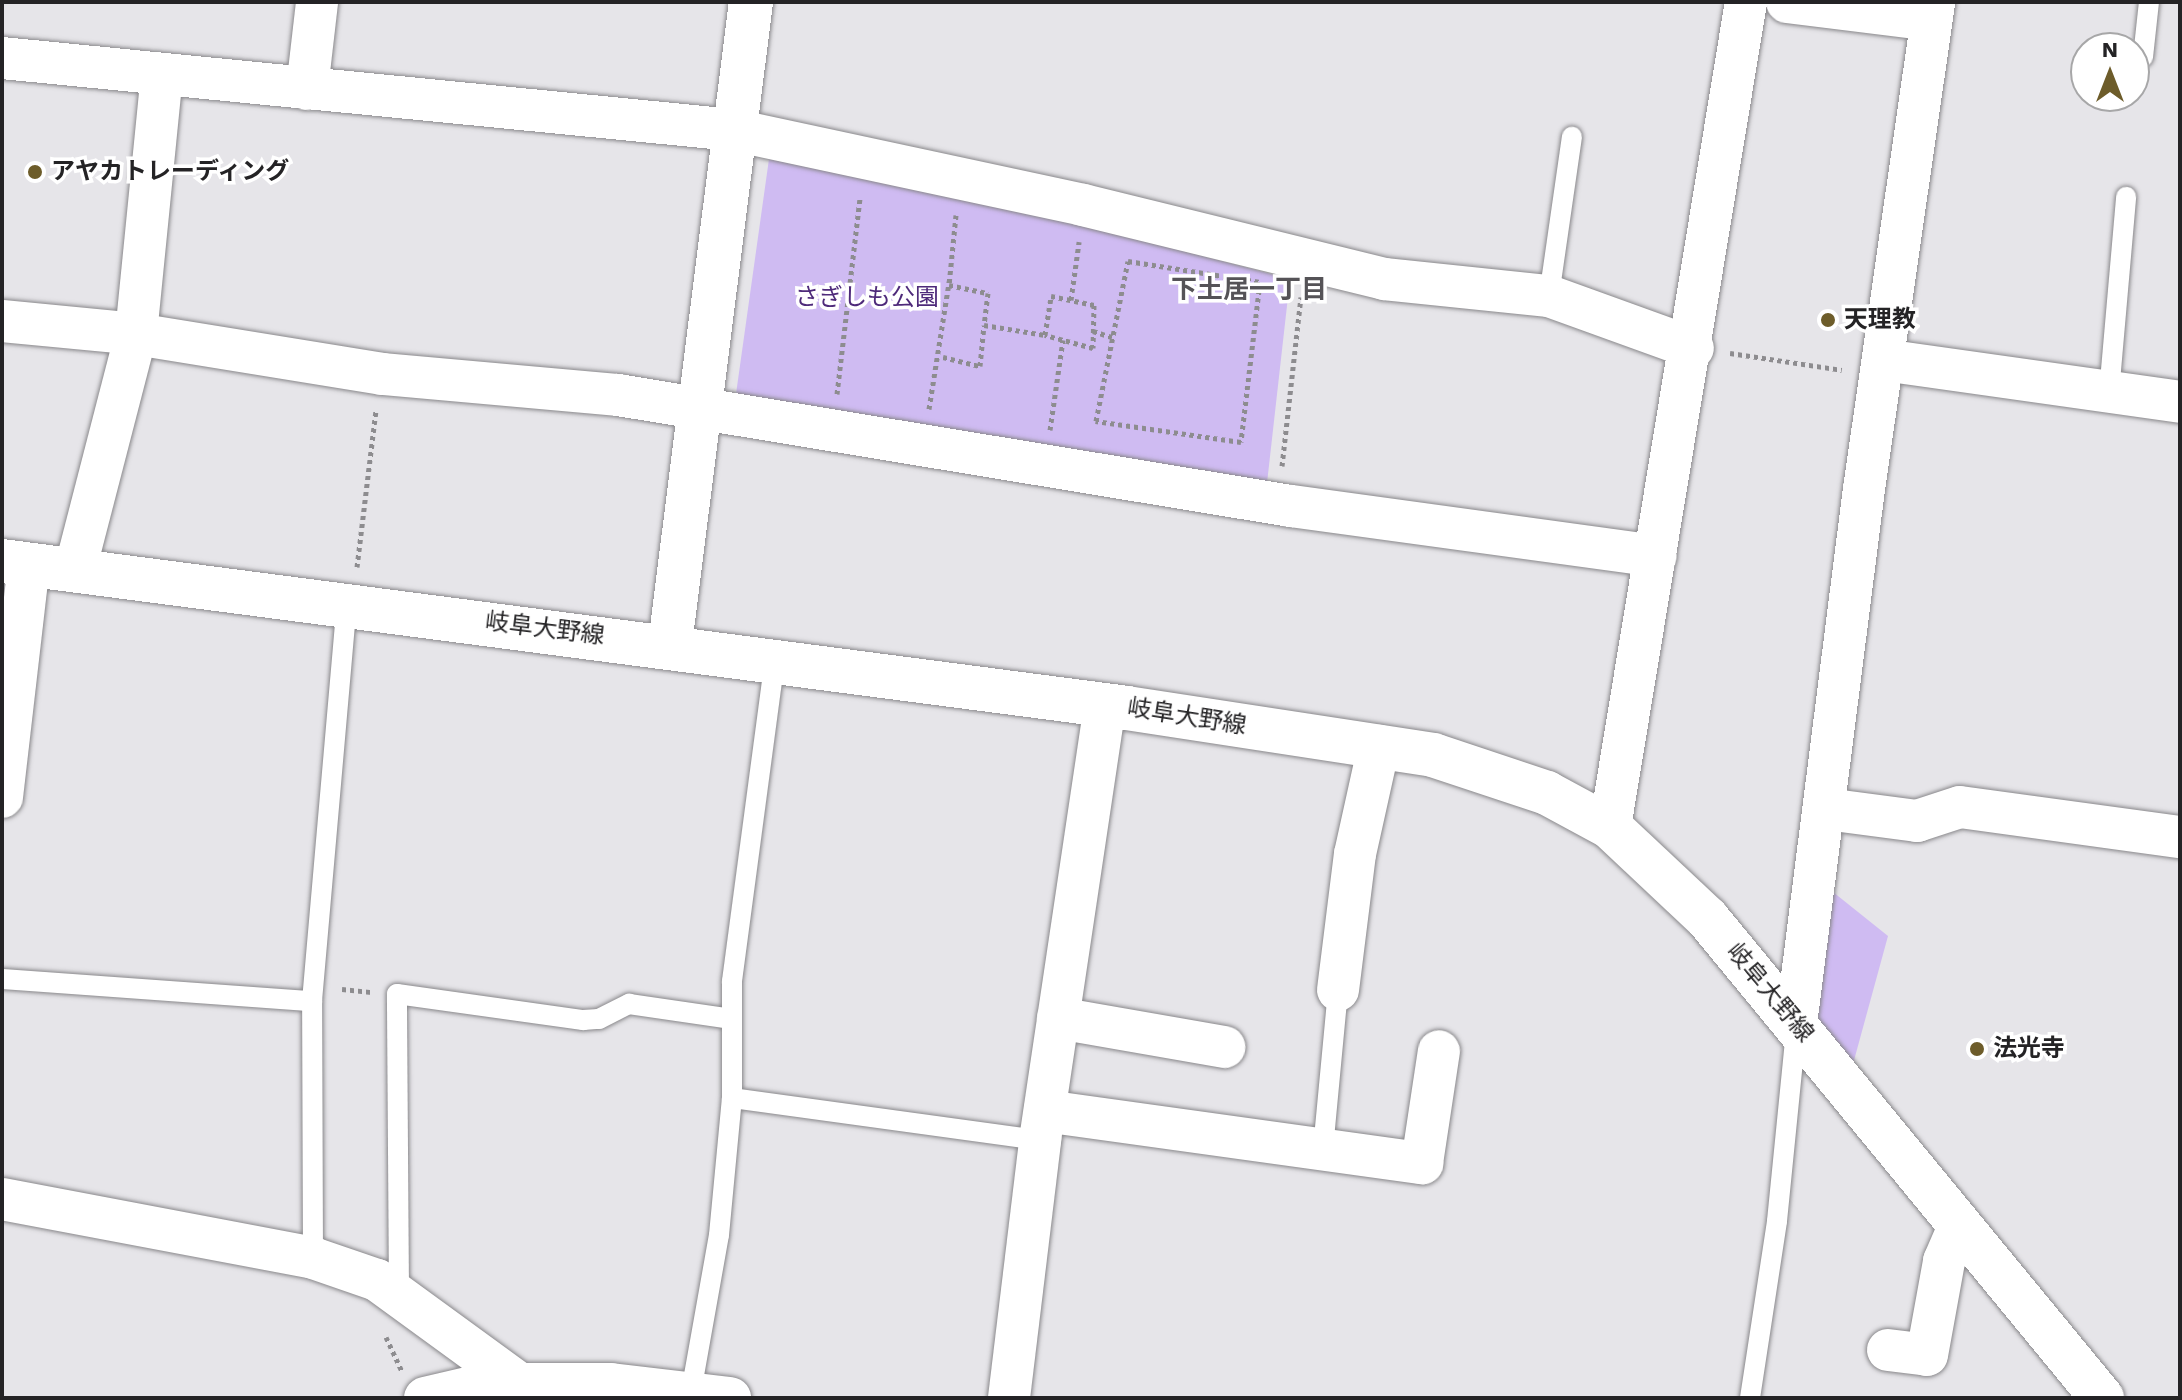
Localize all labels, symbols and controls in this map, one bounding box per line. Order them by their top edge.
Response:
north arrow [2070,32,2150,112]
text: N [2102,37,2118,62]
place label: アヤカトレーディング [51,158,291,186]
marker: アヤカトレーディング [26,163,44,181]
district label: 下土居一丁目 [1171,274,1327,306]
park label: さぎしも公園 [795,284,939,312]
place label: 天理教 [1844,306,1916,334]
marker: 天理教 [1819,311,1837,329]
street label: 岐阜大野線 [484,607,606,651]
street label: 岐阜大野線 [1125,693,1249,741]
street label: 岐阜大野線 [1720,938,1820,1048]
place label: 法光寺 [1993,1035,2065,1063]
marker: 法光寺 [1968,1040,1986,1058]

